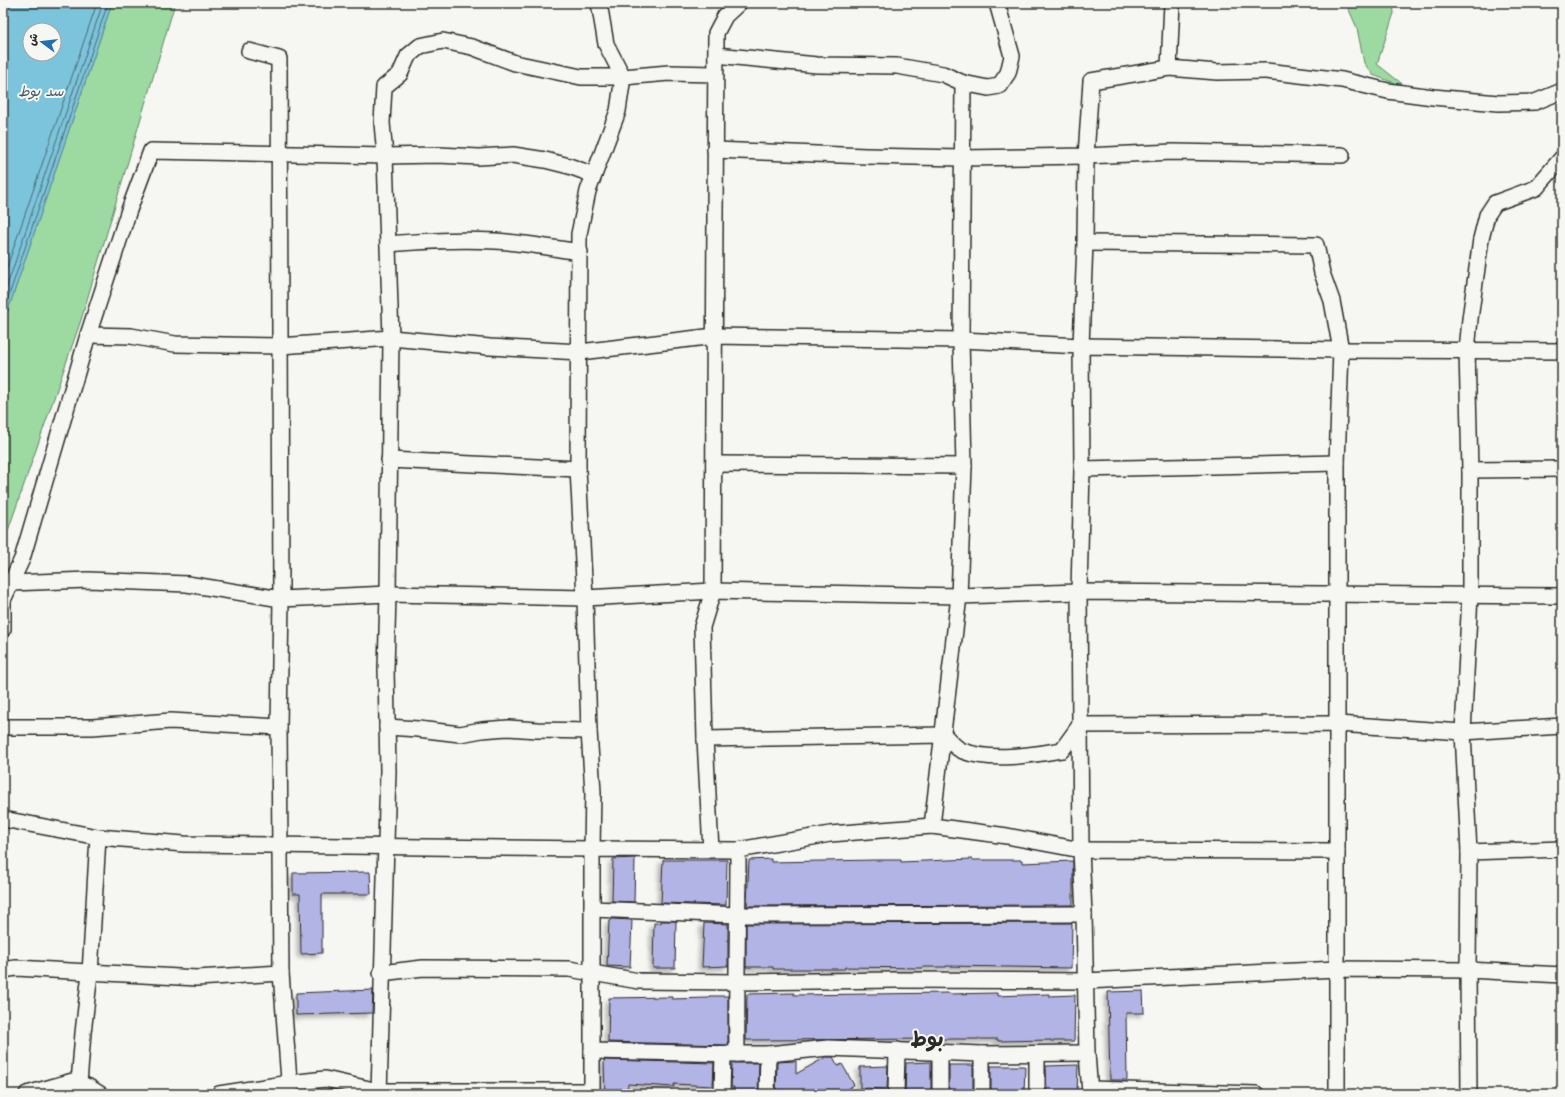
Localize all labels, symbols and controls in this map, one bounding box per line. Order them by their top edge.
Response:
north arrow [22,22,62,62]
text: ش [24,32,42,47]
water label: سد بوط [18,82,64,102]
district label: بوط [911,1025,943,1054]

